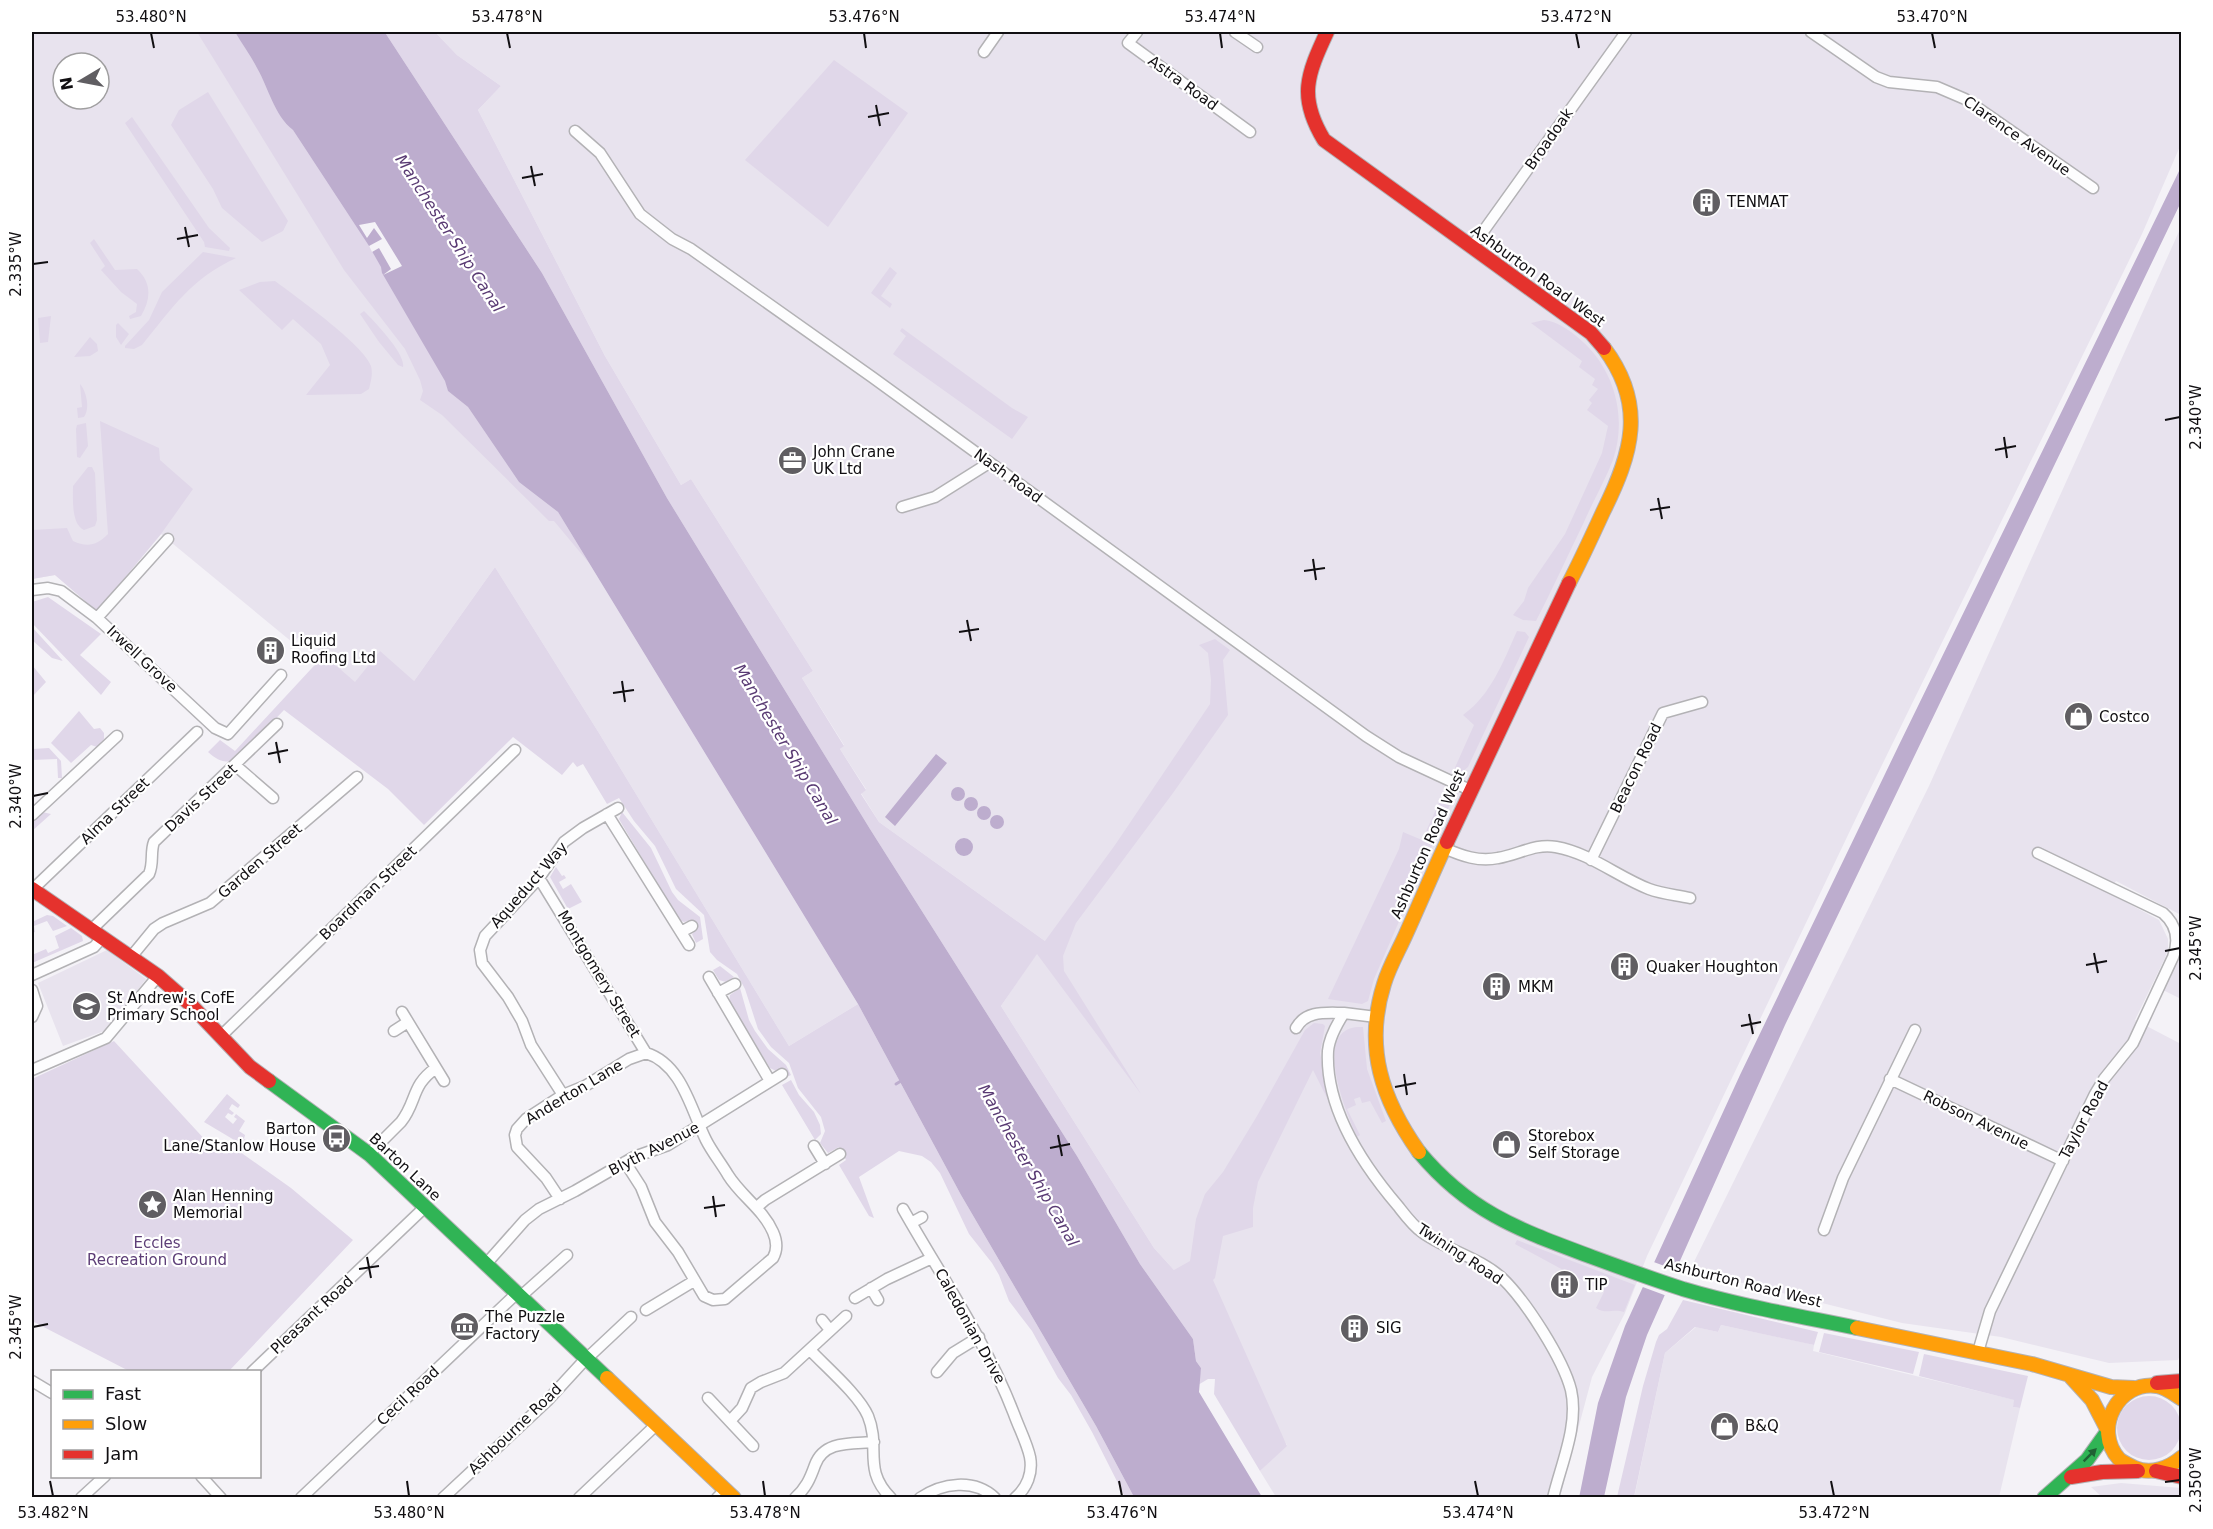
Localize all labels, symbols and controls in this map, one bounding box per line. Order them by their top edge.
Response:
text: 53.480°N [115,8,187,26]
text: 53.478°N [471,8,543,26]
text: 53.476°N [828,8,900,26]
text: 53.474°N [1184,8,1256,26]
text: 53.472°N [1540,8,1612,26]
text: 53.470°N [1896,8,1968,26]
north arrow [51,51,111,111]
street label: Astra Road [1145,52,1221,114]
text: N [56,75,77,92]
street label: Clarence Avenue [1960,92,2074,180]
street label: Broadoak [1521,104,1577,173]
water label: Manchester Ship Canal [392,151,508,316]
building icon: TENMAT [1690,186,1722,218]
place label: TENMAT [1726,193,1789,211]
street label: Ashburton Road West [1467,221,1609,331]
text: 2.335°W [7,231,25,297]
text: 2.340°W [2187,384,2205,450]
place label: John Crane UK Ltd [812,443,895,478]
office icon: John Crane UK Ltd [776,445,808,477]
street label: Nash Road [970,445,1046,507]
street label: Irwell Grove [103,622,181,696]
place label: Liquid Roofing Ltd [291,632,376,667]
building icon: Liquid Roofing Ltd [254,634,286,666]
water label: Manchester Ship Canal [730,661,841,828]
shop icon: Costco [2062,701,2094,733]
place label: Costco [2099,708,2150,726]
street label: Beacon Road [1606,720,1666,816]
street label: Davis Street [161,760,241,836]
text: 2.340°W [7,763,25,829]
street label: Ashburton Road West [1387,767,1469,921]
street label: Alma Street [77,774,153,848]
street label: Garden Street [214,820,306,902]
street label: Aqueduct Way [487,838,571,932]
street label: Boardman Street [316,842,420,944]
street label: Montgomery Street [554,907,644,1041]
text: 2.345°W [2187,915,2205,981]
building icon: Quaker Houghton [1609,951,1641,983]
place label: Quaker Houghton [1646,958,1778,976]
building icon: MKM [1481,971,1513,1003]
place label: MKM [1518,978,1554,996]
place label: St Andrew's CofE Primary School [107,989,235,1024]
school or university icon: St Andrew's CofE Primary School [70,991,102,1023]
street label: Anderton Lane [522,1056,626,1128]
street label: Taylor Road [2055,1078,2112,1163]
water label: Manchester Ship Canal [974,1081,1083,1250]
street label: Robson Avenue [1920,1087,2032,1153]
street label: Blyth Avenue [606,1118,702,1180]
place label: Barton Lane/Stanlow House [163,1120,316,1155]
bus stop icon: Barton Lane/Stanlow House [321,1122,353,1154]
place label: Storebox Self Storage [1528,1127,1620,1162]
street label: Barton Lane [365,1129,445,1205]
shop icon: Storebox Self Storage [1491,1129,1523,1161]
place label: Alan Henning Memorial [173,1187,274,1222]
place icon: Alan Henning Memorial [136,1189,168,1221]
street label: Twining Road [1413,1219,1506,1288]
park label: Eccles Recreation Ground [87,1234,227,1269]
street label: Ashburton Road West [1663,1255,1824,1311]
street label: Caledonian Drive [931,1265,1009,1387]
building icon: TIP [1548,1269,1580,1301]
street label: Pleasant Road [267,1272,357,1358]
place label: TIP [1584,1276,1608,1294]
text: 2.345°W [7,1294,25,1360]
place label: The Puzzle Factory [484,1308,565,1343]
museum icon: The Puzzle Factory [448,1310,480,1342]
building icon: SIG [1339,1312,1371,1344]
place label: SIG [1376,1319,1402,1337]
street label: Cecil Road [373,1363,443,1429]
legend [51,1370,261,1478]
street label: Ashbourne Road [465,1380,565,1478]
text: Fast [105,1383,141,1404]
shop icon: B&Q [1708,1410,1740,1442]
text: Slow [105,1413,147,1434]
place label: B&Q [1745,1417,1779,1435]
text: Jam [104,1443,139,1464]
text: 2.350°W [2187,1447,2205,1513]
one-way arrow [2083,1448,2098,1462]
text: 53.482°N [17,1504,89,1522]
text: 53.480°N [373,1504,445,1522]
text: 53.478°N [729,1504,801,1522]
text: 53.476°N [1086,1504,1158,1522]
text: 53.474°N [1442,1504,1514,1522]
text: 53.472°N [1798,1504,1870,1522]

